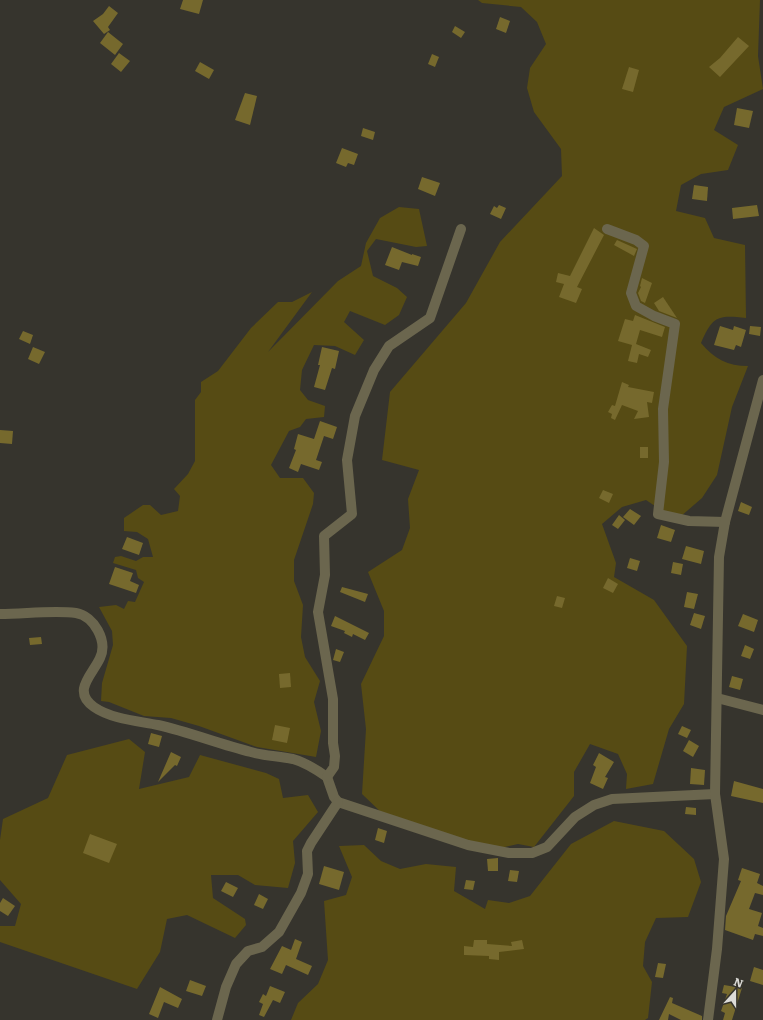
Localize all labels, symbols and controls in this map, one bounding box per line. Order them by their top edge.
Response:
north arrow [715,972,755,1012]
text: N [732,973,746,991]

